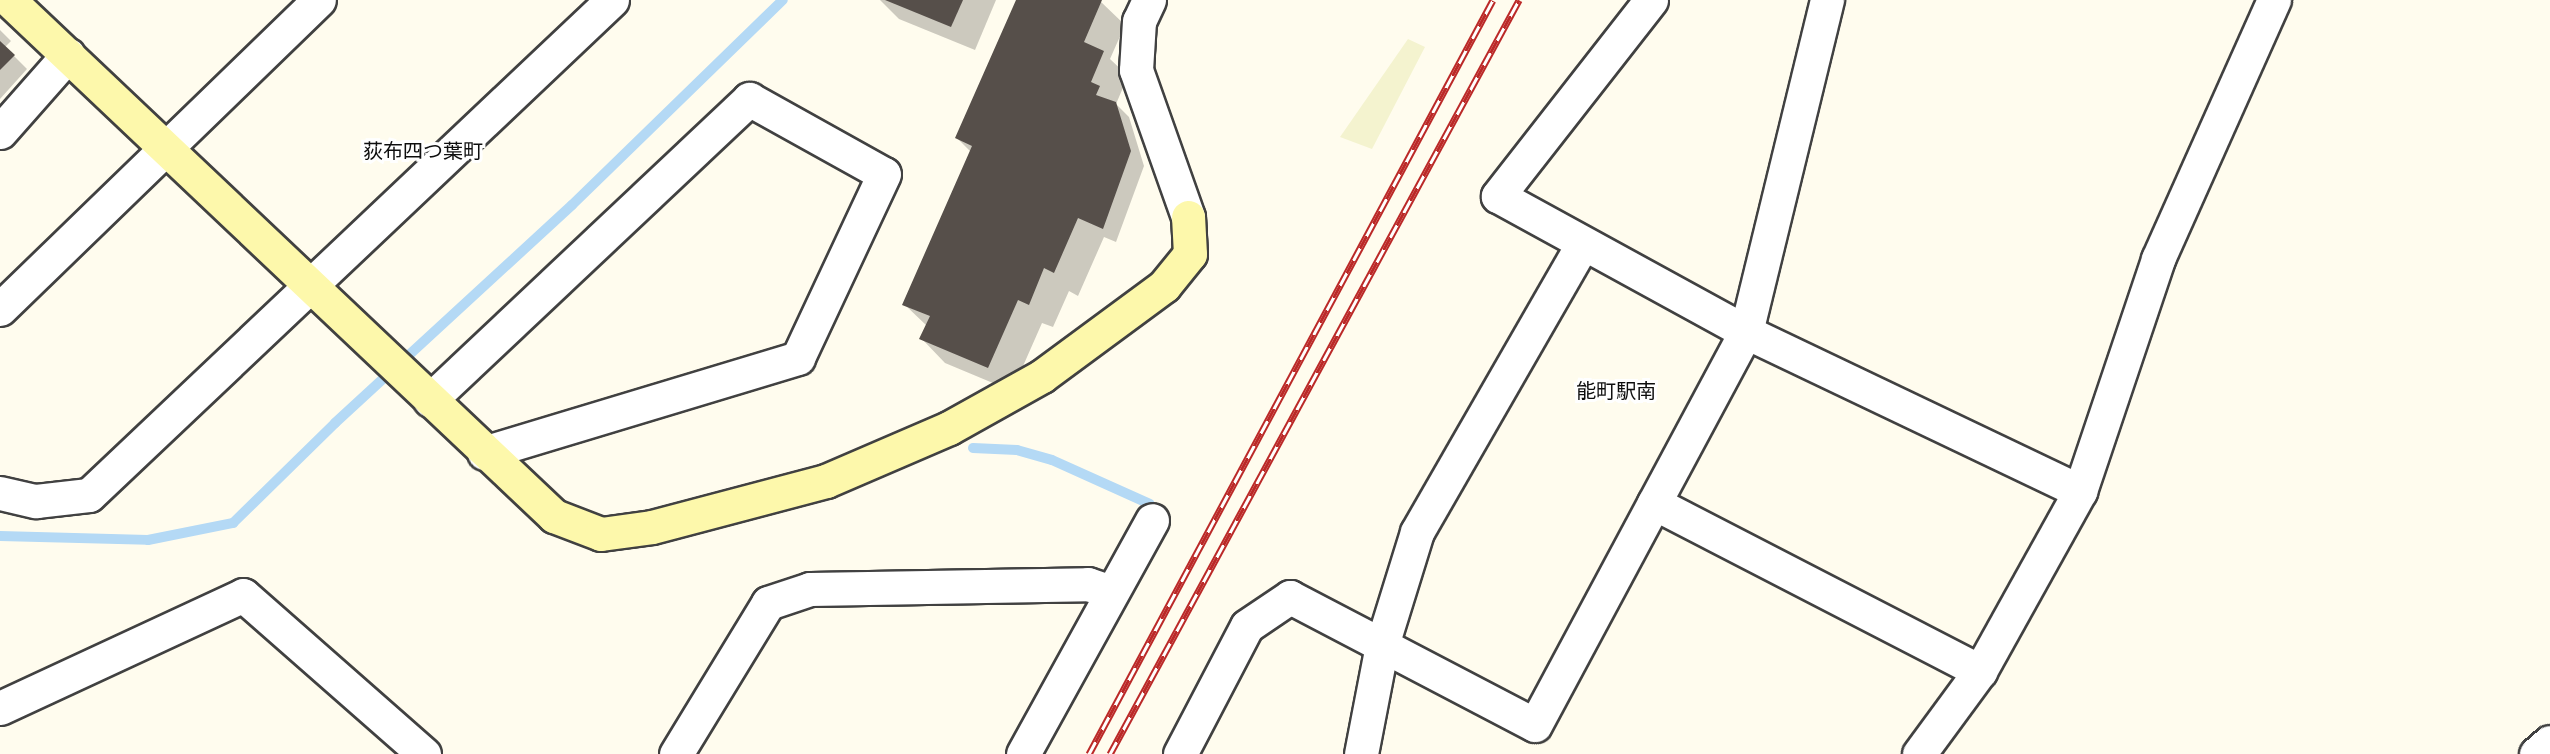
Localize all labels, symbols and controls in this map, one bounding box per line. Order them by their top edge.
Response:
district label: 荻布四つ葉町 [363,138,483,162]
district label: 能町駅南 [1576,378,1656,402]

